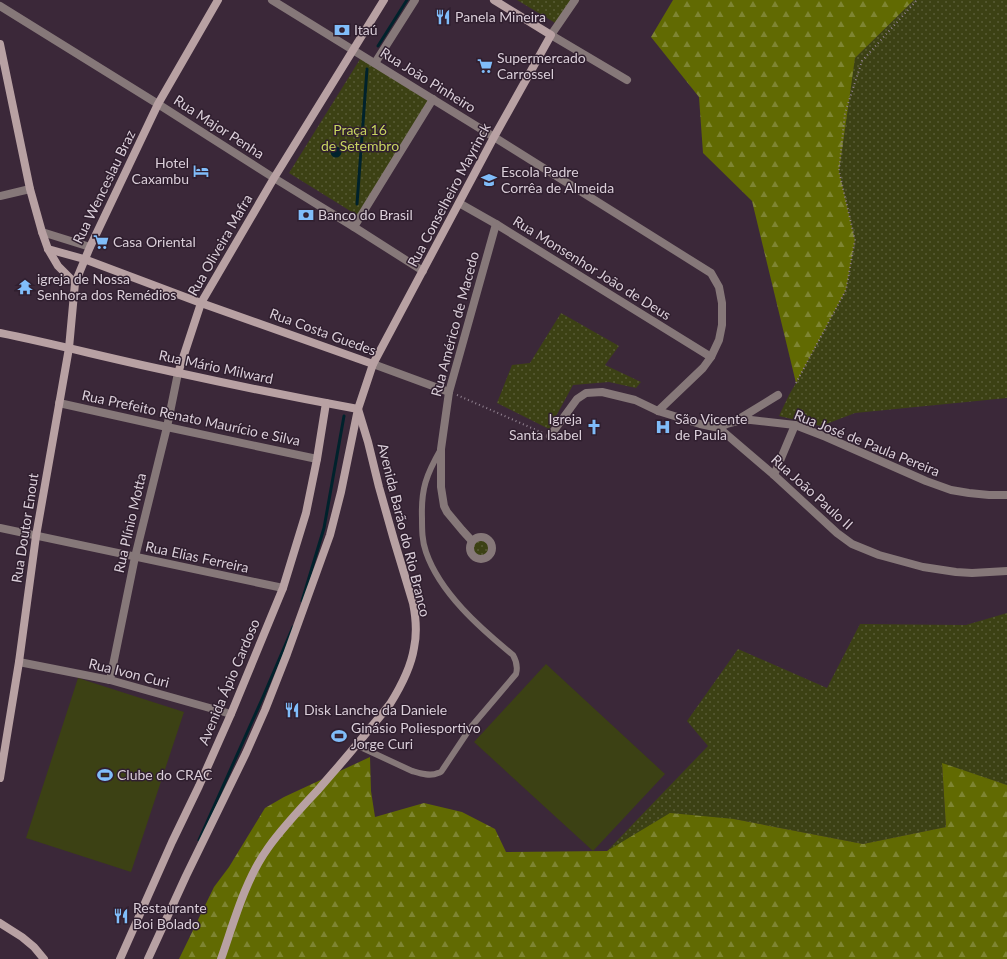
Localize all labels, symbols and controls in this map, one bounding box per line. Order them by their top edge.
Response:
restaurant icon: Panela Mineira [434,8,452,26]
place label: Panela Mineira [455,8,546,25]
bank icon: Itaú [333,21,351,39]
place label: Itaú [354,21,378,38]
street label: Rua João Pinheiro [377,43,479,116]
place label: Supermercado Carrossel [497,49,586,82]
supermarket icon: Supermercado Carrossel [476,57,494,75]
street label: Rua Major Penha [171,91,268,162]
street label: Rua Conselheiro Mayrinck [403,119,494,270]
park label: Praça 16 de Setembro [321,121,399,154]
street label: Rua Wenceslau Braz [69,127,138,246]
place label: Hotel Caxambu [132,154,189,187]
hotel icon: Hotel Caxambu [192,162,210,180]
place label: Escola Padre Corrêa de Almeida [501,163,614,196]
school or university icon: Escola Padre Corrêa de Almeida [480,171,498,189]
street label: Rua Oliveira Mafra [184,191,256,299]
bank icon: Banco do Brasil [297,206,315,224]
place label: Banco do Brasil [318,206,413,223]
street label: Rua Monsenhor João de Deus [510,212,674,323]
supermarket icon: Casa Oriental [92,233,110,251]
place label: Casa Oriental [113,233,196,250]
street label: Rua Américo de Macedo [427,249,482,398]
place label: igreja de Nossa Senhora dos Remédios [37,270,176,303]
temple icon: igreja de Nossa Senhora dos Remédios [16,278,34,296]
street label: Rua Costa Guedes [268,304,379,359]
street label: Rua Mário Milward [157,346,275,387]
street label: Rua Prefeito Renato Maurício e Silva [80,386,302,449]
street label: Rua José de Paula Pereira [792,406,943,480]
place label: Igreja Santa Isabel [509,410,582,443]
place label: São Vicente de Paula [675,410,747,443]
church icon: Igreja Santa Isabel [585,418,603,436]
hospital icon: São Vicente de Paula [654,418,672,436]
street label: Avenida Barão do Rio Branco [375,441,434,619]
street label: Rua João Paulo II [768,450,857,533]
street label: Rua Plínio Motta [110,471,149,574]
street label: Rua Doutor Enout [7,472,42,584]
street label: Rua Elias Ferreira [144,537,250,576]
street label: Avenida Ápio Cardoso [194,616,263,747]
street label: Rua Ivon Curi [87,654,171,691]
restaurant icon: Disk Lanche da Daniele [283,701,301,719]
place label: Disk Lanche da Daniele [304,701,447,718]
place label: Ginásio Poliesportivo Jorge Curi [351,719,481,752]
sports icon: Ginásio Poliesportivo Jorge Curi [330,727,348,745]
sports icon: Clube do CRAC [96,766,114,784]
place label: Clube do CRAC [117,766,213,783]
place label: Restaurante Boi Bolado [133,899,207,932]
restaurant icon: Restaurante Boi Bolado [112,907,130,925]

